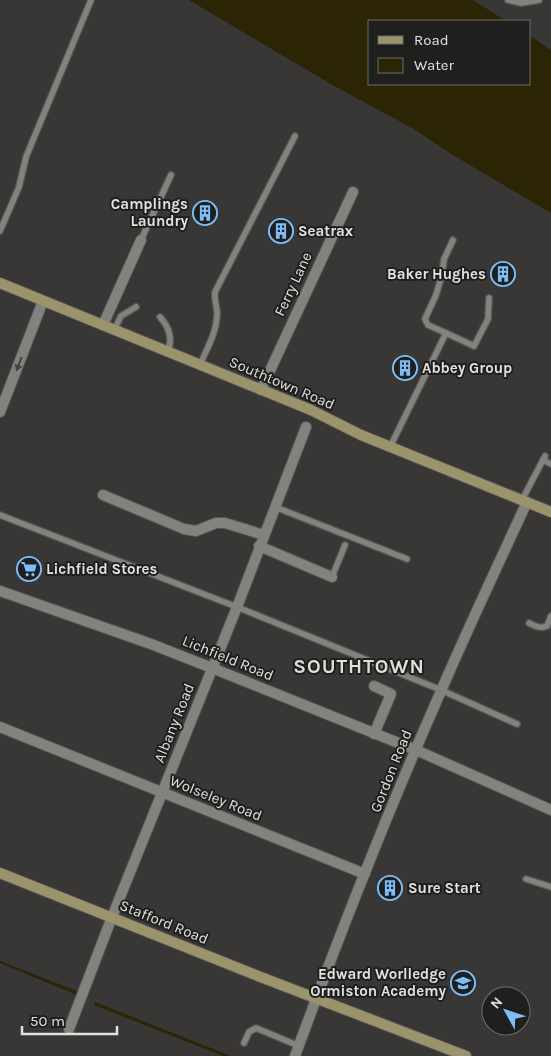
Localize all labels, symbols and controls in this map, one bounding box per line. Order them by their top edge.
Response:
legend [368,20,531,85]
text: Road [414,31,449,49]
text: Water [414,56,455,74]
place label: Camplings Laundry [111,195,188,230]
building icon: Camplings Laundry [192,200,218,226]
building icon: Seatrax [268,218,294,244]
place label: Seatrax [298,222,354,240]
street label: Ferry Lane [270,249,316,319]
building icon: Baker Hughes [490,261,516,287]
place label: Baker Hughes [387,265,486,283]
street label: Southtown Road [227,353,337,413]
building icon: Abbey Group [392,355,418,381]
one-way arrow [15,357,23,372]
place label: Abbey Group [422,359,512,377]
supermarket icon: Lichfield Stores [16,556,42,582]
place label: Lichfield Stores [46,560,157,578]
street label: Lichfield Road [180,632,276,684]
district label: SOUTHTOWN [293,655,425,678]
street label: Albany Road [150,681,198,765]
street label: Gordon Road [366,727,416,815]
street label: Wolseley Road [167,771,265,825]
building icon: Sure Start [377,875,403,901]
place label: Sure Start [408,879,481,897]
street label: Stafford Road [117,896,211,948]
place label: Edward Worlledge Ormiston Academy [310,965,446,1000]
school or university icon: Edward Worlledge Ormiston Academy [450,970,476,996]
north arrow [481,986,531,1036]
text: N [487,994,506,1012]
scale bar [22,1004,118,1036]
text: 50 m [30,1012,65,1030]

